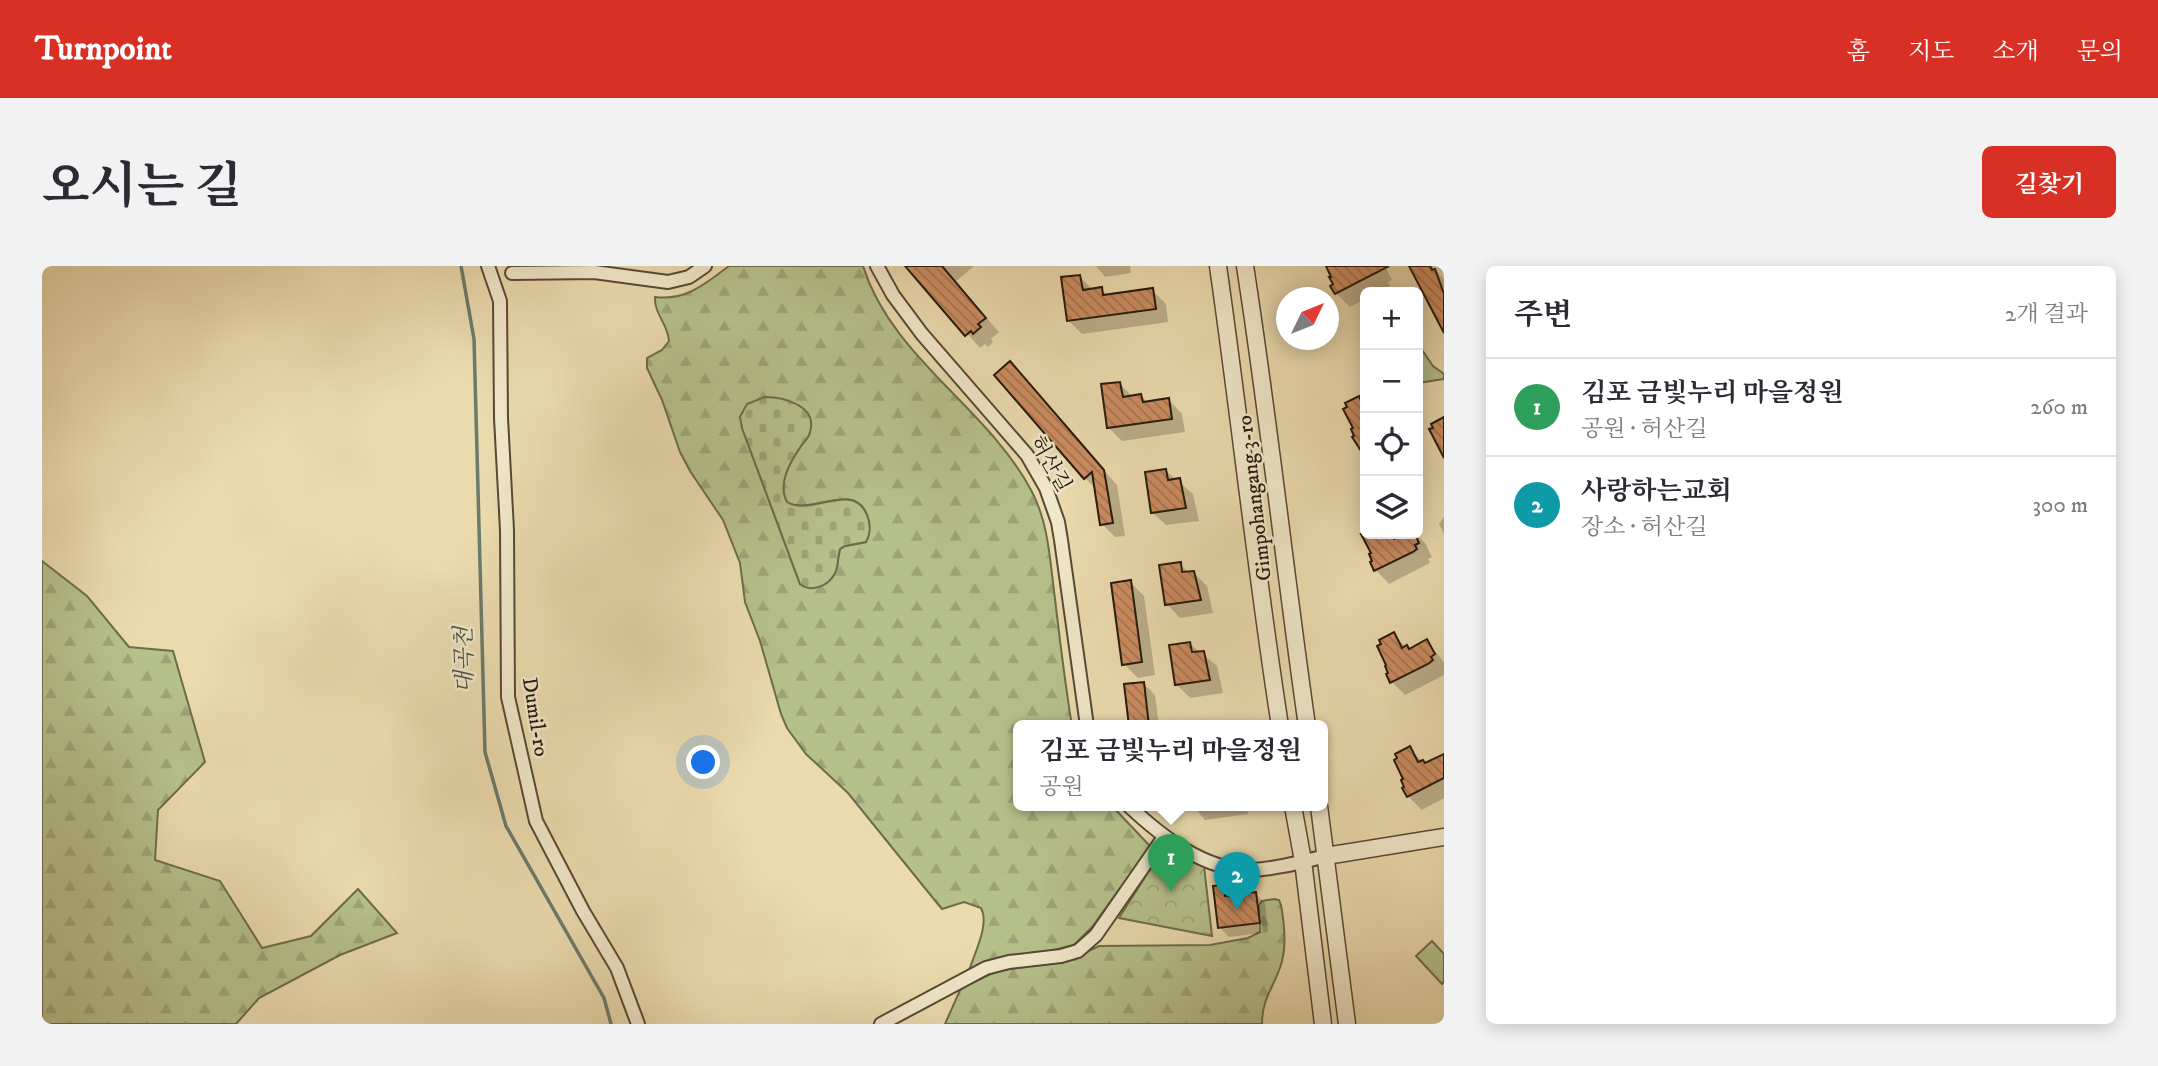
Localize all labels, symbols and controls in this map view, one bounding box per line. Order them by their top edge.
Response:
text: Turnpoint [35,29,172,70]
text: 홈 [1847,37,1870,67]
text: 지도 [1908,37,1954,67]
text: 소개 [1992,37,2039,67]
text: 문의 [2077,37,2123,67]
button: 길찾기 [1982,146,2116,218]
text: 오시는 길 [42,157,242,219]
north arrow [1276,287,1339,350]
map controls [1360,287,1423,539]
button: + [1360,287,1423,350]
text: 주변 [1514,297,1572,334]
text: 2개 결과 [2005,300,2088,329]
button: − [1360,350,1423,413]
text: 김포 금빛누리 마을정원 [1581,377,1843,410]
text: 1 [1533,393,1541,422]
text: 260 m [2030,393,2088,422]
button: locate [1360,413,1423,476]
street label: Gimpohangang 3-ro [1232,414,1278,582]
text: 공원 · 허산길 [1581,415,1708,444]
street label: 허산길 [1024,431,1076,497]
text: 사랑하는교회 [1581,475,1732,508]
button: layers [1360,476,1423,539]
text: 2 [1531,491,1543,520]
text: 300 m [2032,491,2088,520]
text: 장소 · 허산길 [1581,513,1708,542]
water label: 대곡천 [450,625,480,694]
street label: Dumil-ro [516,676,554,758]
popup [1013,720,1328,811]
text: 김포 금빛누리 마을정원 [1039,735,1302,768]
your location [686,745,720,779]
text: 공원 [1039,773,1084,802]
pin: 1 [1148,834,1194,892]
pin: 2 [1214,852,1260,910]

